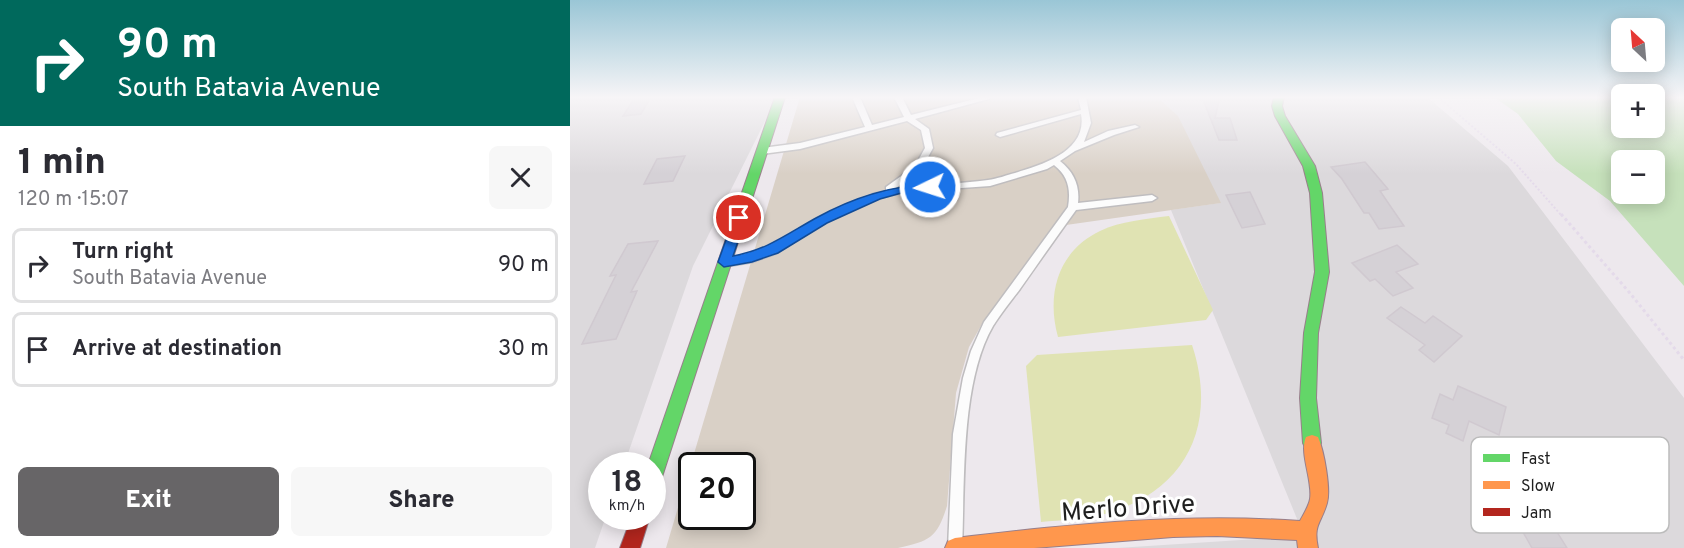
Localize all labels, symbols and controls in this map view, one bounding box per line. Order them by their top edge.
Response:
north arrow [1611,18,1665,72]
map controls [1611,18,1665,204]
text: 90 m [117,20,218,73]
icon: right [18,24,96,102]
text: South Batavia Avenue [117,72,380,106]
button: + [1611,84,1665,138]
text: 1 min [18,141,106,187]
button: close [489,146,552,209]
button: − [1611,150,1665,204]
position arrow [898,155,962,219]
text: 120 m · 15:07 [18,187,129,213]
pin [713,192,764,243]
icon: arrive [722,201,755,234]
text: Turn right [72,239,174,266]
icon: right [21,249,54,282]
text: 90 m [498,252,549,279]
text: South Batavia Avenue [72,266,267,292]
icon: arrive [21,333,54,366]
text: Arrive at destination [72,336,282,363]
text: 30 m [498,336,549,363]
legend [1471,437,1669,533]
text: Fast [1521,450,1551,470]
speed limit sign: 20 [678,452,756,530]
text: 18 [612,465,642,502]
button: Exit [18,467,279,536]
button: Share [291,467,552,536]
text: Slow [1521,477,1555,497]
street label: Merlo Drive [1060,488,1196,531]
text: km/h [609,497,645,516]
text: Jam [1521,504,1552,524]

